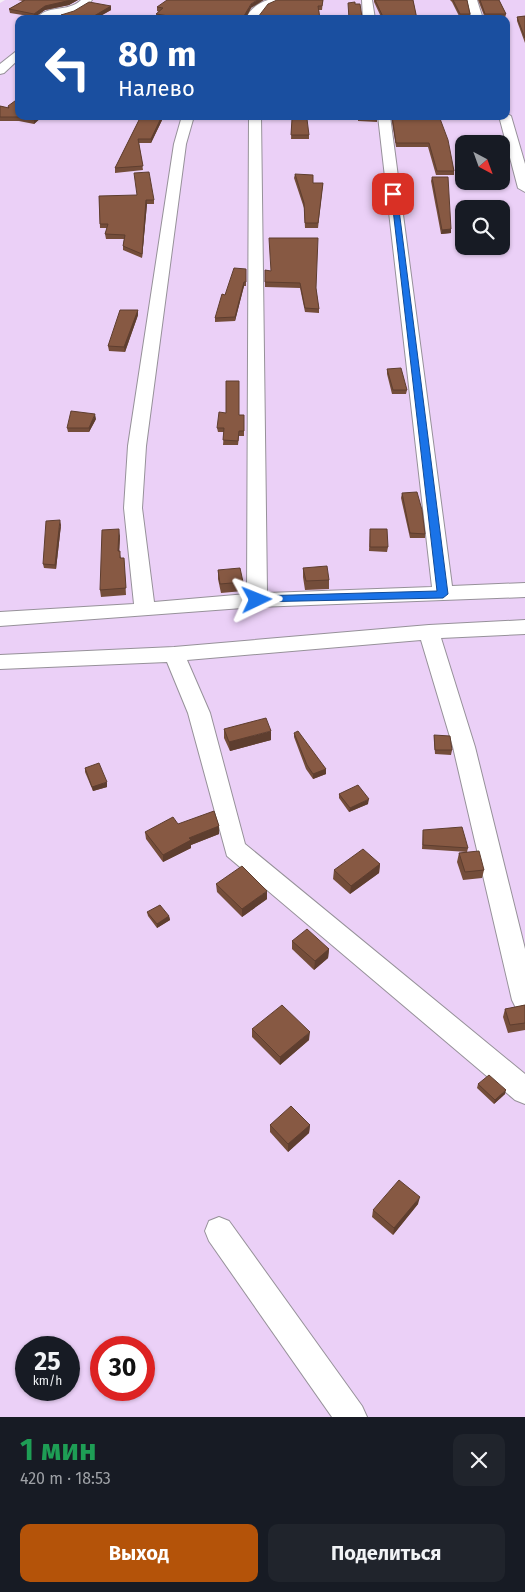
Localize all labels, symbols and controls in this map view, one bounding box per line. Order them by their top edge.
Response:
text: 80 m [118,33,197,75]
icon: left [35,35,100,100]
text: Налево [118,75,195,102]
north arrow [455,135,510,190]
map controls [455,135,510,255]
pin [372,173,414,215]
icon: arrive [379,180,407,208]
button: search [455,200,510,255]
position arrow [230,573,282,625]
speed limit sign: 30 [90,1336,155,1401]
text: 25 [34,1347,61,1377]
text: km/h [33,1374,62,1388]
text: 1 мин [20,1432,97,1468]
button: close [453,1434,505,1486]
text: 420 m · 18:53 [20,1469,111,1488]
button: Выход [20,1524,258,1582]
button: Поделиться [268,1524,505,1582]

